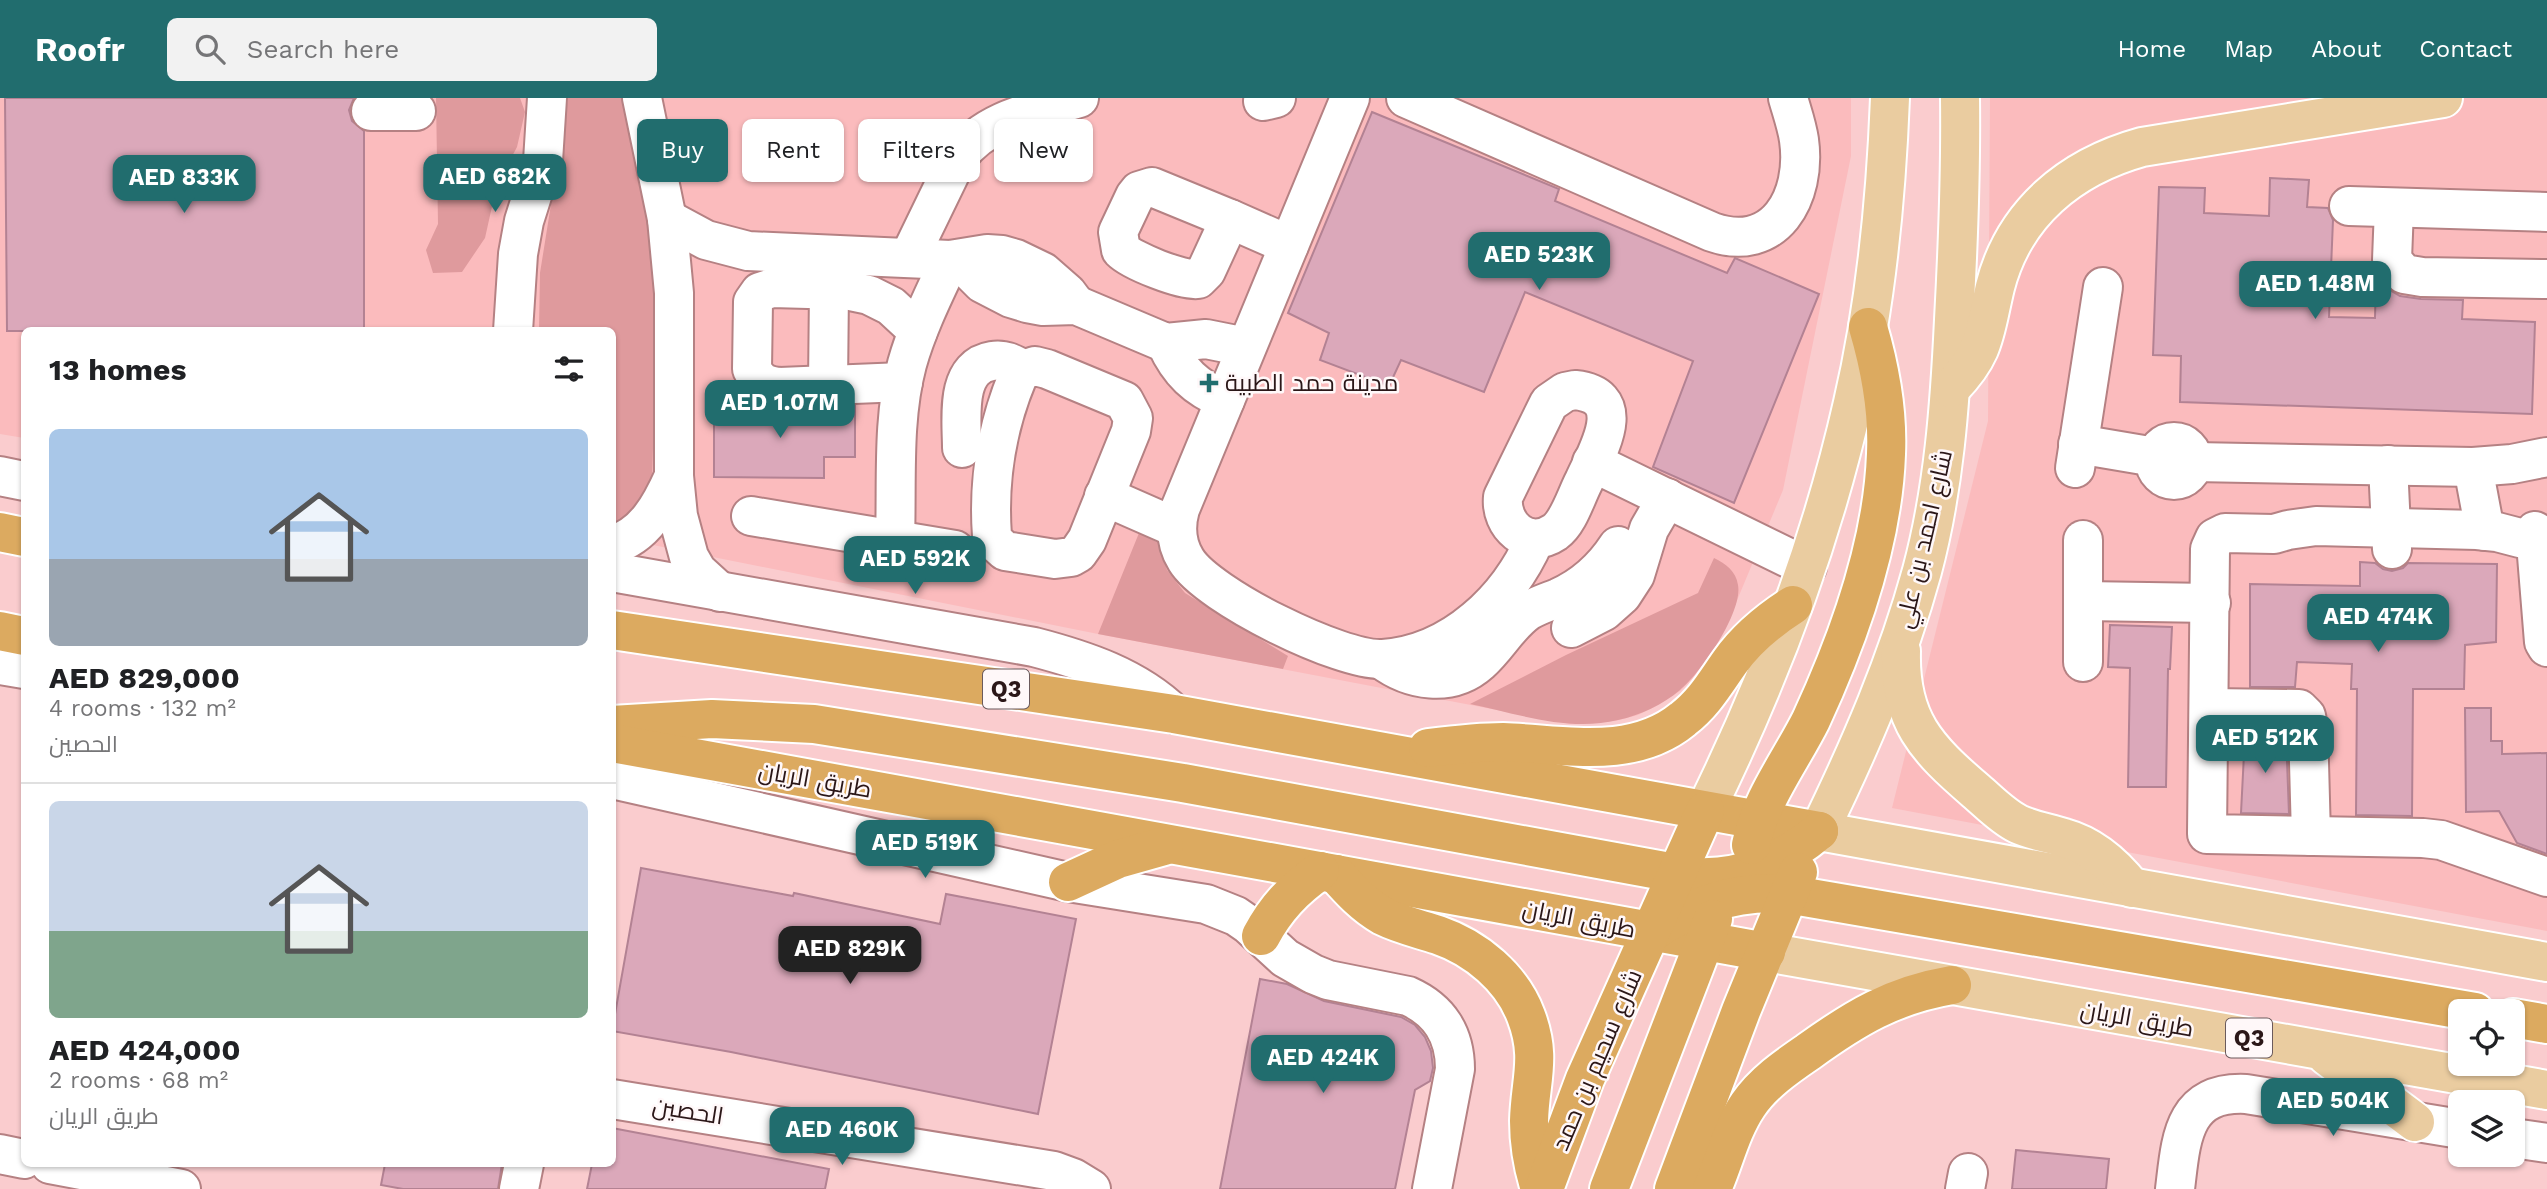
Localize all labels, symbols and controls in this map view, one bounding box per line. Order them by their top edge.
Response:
search box [167,18,657,81]
text: Roofr [35,30,125,69]
icon: search [191,30,229,68]
text: Search here [247,34,399,64]
text: Home [2118,35,2186,63]
text: Map [2224,35,2273,63]
text: About [2311,35,2381,63]
text: Contact [2419,35,2512,63]
chip: Buy [637,119,728,182]
chip: Rent [742,119,844,182]
chip: Filters [858,119,980,182]
chip: New [994,119,1093,182]
pin: AED 682K [423,155,567,214]
pin: AED 833K [112,156,256,215]
text: AED 682K [439,163,551,190]
text: AED 833K [129,164,239,191]
pin: AED 523K [1467,232,1611,292]
text: AED 523K [1484,241,1594,268]
pin: AED 1.48M [2235,262,2395,321]
text: AED 1.48M [2255,270,2375,297]
icon: filters [550,350,588,388]
text: 13 homes [49,352,186,387]
place label: مدينة حمد الطبية [1225,369,1398,397]
marker: مدينة حمد الطبية [1199,373,1219,393]
pin: AED 1.07M [700,380,860,440]
text: AED 1.07M [721,389,839,416]
street label: شارع احمد بن علي [1890,447,1963,632]
icon: home [256,474,382,600]
pin: AED 592K [843,536,987,596]
text: AED 592K [860,545,970,572]
pin: AED 474K [2306,594,2450,654]
text: AED 474K [2323,603,2433,630]
text: AED 829,000 [49,660,240,695]
road number: Q3 [983,670,1029,708]
text: 4 rooms · 132 m² [49,695,236,722]
pin: AED 512K [2193,716,2337,775]
text: AED 512K [2212,724,2318,751]
text: الحصين [49,731,118,758]
street label: طريق الريان [756,756,874,805]
pin: AED 519K [853,820,997,880]
text: AED 519K [872,829,978,856]
icon: home [256,846,382,972]
street label: طريق الريان [1520,894,1638,945]
pin: AED 829K [778,926,922,986]
text: AED 829K [794,935,906,962]
street label: شارع سحيم بن حمد [1546,965,1650,1155]
street label: طريق الريان [2078,995,2196,1044]
map controls [2448,999,2525,1167]
button: locate [2448,999,2525,1076]
road number: Q3 [2226,1018,2272,1057]
text: AED 424,000 [49,1032,241,1067]
pin: AED 424K [1251,1035,1395,1095]
text: AED 424K [1267,1044,1379,1071]
text: 2 rooms · 68 m² [49,1067,228,1094]
pin: AED 504K [2261,1079,2405,1138]
text: AED 504K [2277,1087,2389,1114]
button: layers [2448,1090,2525,1167]
street label: الحصين [650,1092,726,1130]
text: طريق الريان [49,1103,159,1130]
pin: AED 460K [770,1108,914,1167]
text: AED 460K [786,1116,898,1143]

